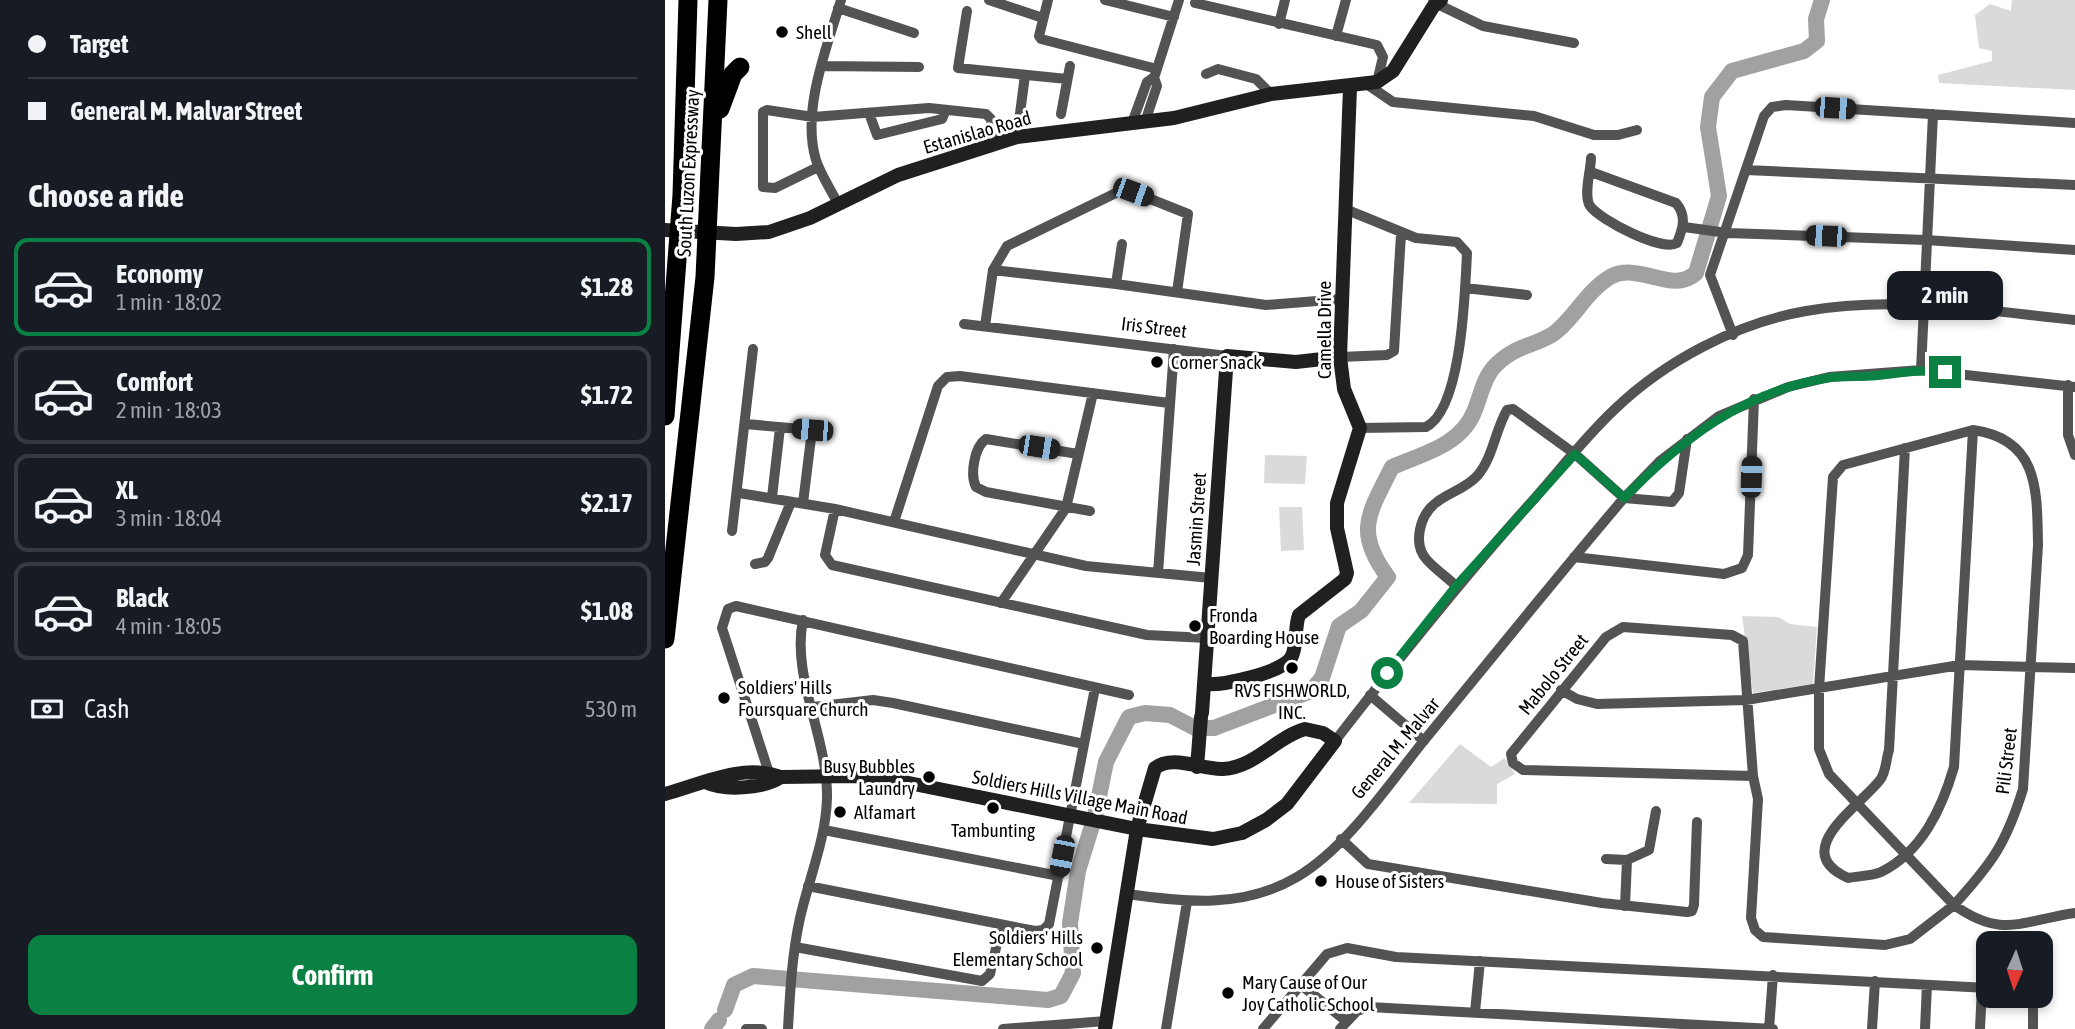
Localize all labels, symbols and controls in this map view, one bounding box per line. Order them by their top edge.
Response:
place label: Shell [796,21,832,43]
marker: Shell [774,24,790,40]
text: Target [70,29,129,59]
street label: South Luzon Expressway [673,89,703,257]
text: General M. Malvar Street [70,96,302,126]
car [1814,96,1857,120]
street label: Estanislao Road [921,106,1033,158]
car [1110,175,1157,209]
text: Choose a ride [28,177,184,214]
car [1805,225,1848,247]
icon: car [32,256,95,319]
text: Economy [116,259,203,289]
callout: 2 min [1887,270,2003,320]
text: $1.28 [581,272,633,302]
street label: Camella Drive [1313,281,1335,379]
text: 2 min [1922,282,1968,308]
text: 1 min · 18:02 [116,289,222,315]
street label: Iris Street [1120,312,1188,342]
place label: Corner Snack [1171,351,1262,373]
marker: Corner Snack [1149,354,1165,370]
route end [1929,356,1961,388]
icon: car [32,364,95,427]
text: Comfort [116,367,193,397]
text: $1.72 [581,380,633,410]
text: 2 min · 18:03 [116,397,222,423]
car [791,418,834,442]
car [1017,433,1062,461]
car [1740,456,1763,498]
icon: car [32,472,95,535]
street label: Jasmin Street [1182,472,1210,566]
text: XL [116,475,138,505]
text: $2.17 [581,488,633,518]
text: 3 min · 18:04 [116,505,222,531]
icon: car [32,580,95,643]
text: Black [116,583,168,613]
text: $1.08 [581,596,633,626]
place label: Fronda Boarding House [1209,604,1319,648]
text: 4 min · 18:05 [116,613,222,639]
marker: Fronda Boarding House [1187,618,1203,634]
street label: Mabolo Street [1514,629,1592,719]
route start [1371,657,1403,689]
marker: RVS FISHWORLD, INC. [1284,660,1300,676]
place label: Soldiers' Hills Foursquare Church [738,676,868,720]
place label: RVS FISHWORLD, INC. [1234,679,1350,723]
icon: cash [28,690,66,728]
marker: Soldiers' Hills Foursquare Church [716,690,732,706]
street label: General M. Malvar [1346,693,1444,803]
text: Cash [84,694,130,724]
text: 530 m [585,696,637,722]
street label: Pili Street [1991,726,2021,796]
place label: Busy Bubbles Laundry [823,755,915,799]
street label: Soldiers Hills Village Main Road [970,765,1190,829]
marker: Busy Bubbles Laundry [921,769,937,785]
marker: Tambunting [985,800,1001,816]
place label: Alfamart [854,801,916,823]
marker: Alfamart [832,804,848,820]
place label: Tambunting [951,819,1036,841]
car [1048,833,1077,879]
place label: House of Sisters [1335,870,1444,892]
marker: House of Sisters [1313,873,1329,889]
place label: Soldiers' Hills Elementary School [952,926,1083,970]
north arrow [1976,931,2053,1008]
map controls [1976,931,2053,1008]
button: Confirm [28,935,637,1015]
marker: Soldiers' Hills Elementary School [1089,940,1105,956]
place label: Mary Cause of Our Joy Catholic School [1242,971,1374,1015]
marker: Mary Cause of Our Joy Catholic School [1220,985,1236,1001]

